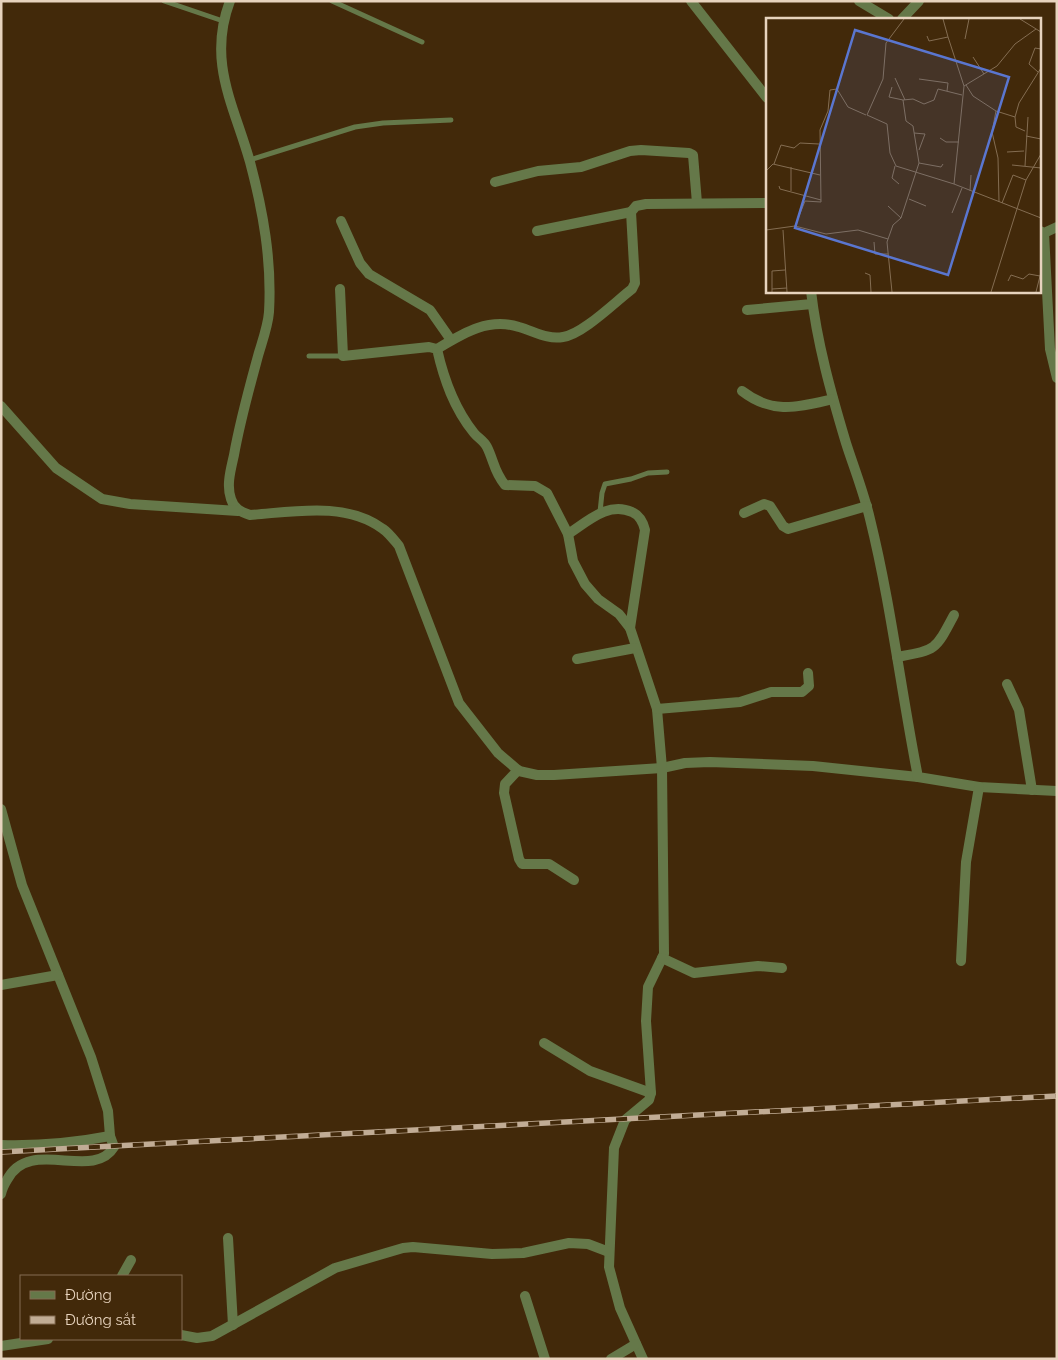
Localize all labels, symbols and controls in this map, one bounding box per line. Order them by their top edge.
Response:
inset map [766,18,1040,292]
legend [20,1275,182,1340]
text: Đường [65,1286,112,1304]
text: Đường sắt [65,1311,136,1329]

